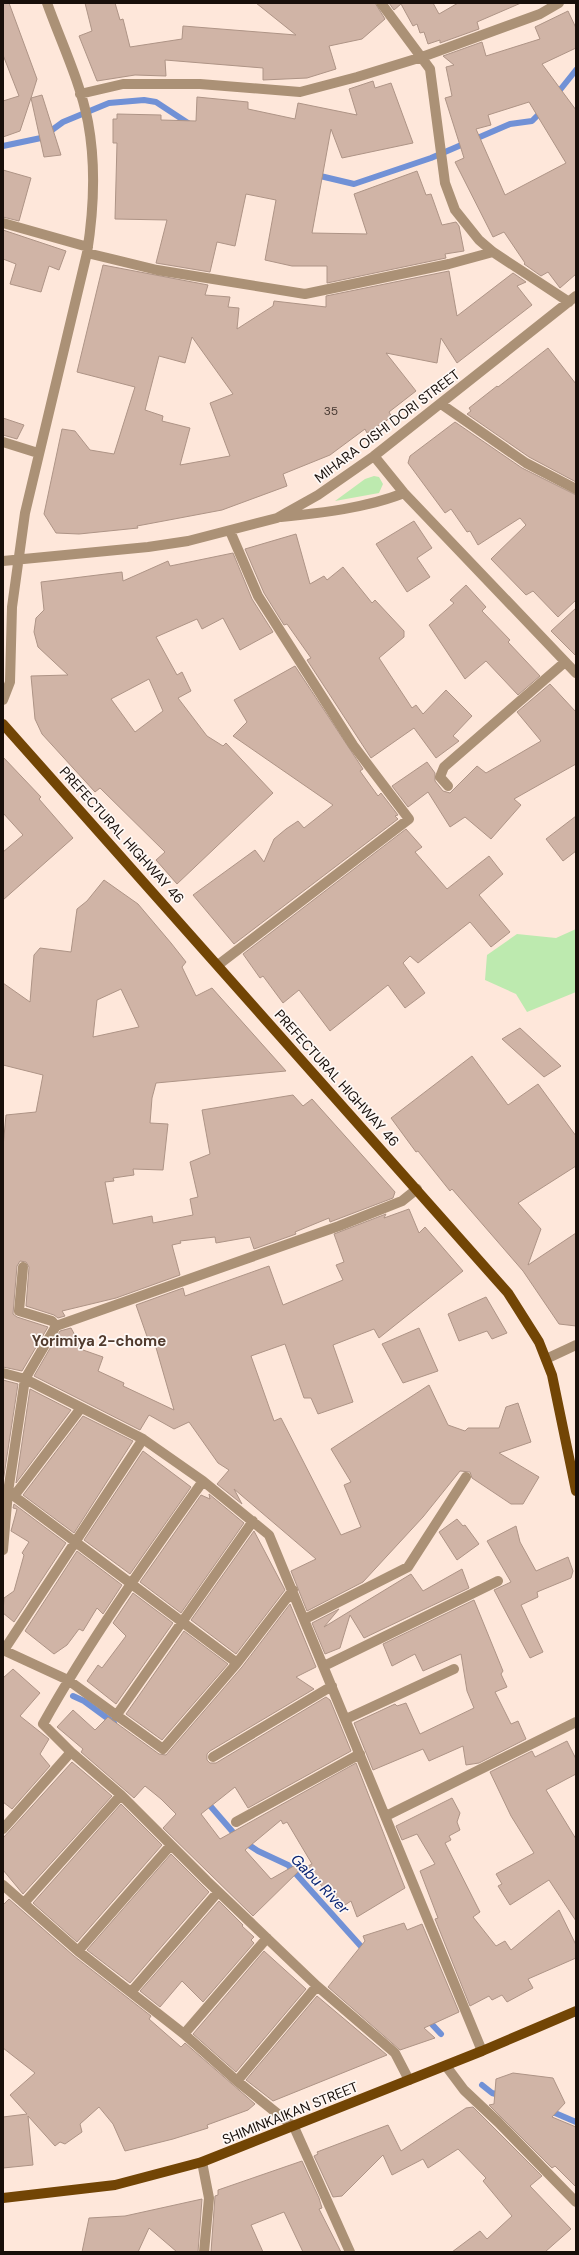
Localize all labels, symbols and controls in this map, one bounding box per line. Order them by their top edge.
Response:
street label: MIHARA OISHI DORI STREET [311,365,463,487]
house number: 35 [324,403,338,419]
street label: PREFECTURAL HIGHWAY 46 [56,763,188,907]
street label: PREFECTURAL HIGHWAY 46 [271,1006,403,1150]
district label: Yorimiya 2-chome [32,1331,166,1351]
water label: Gabu River [286,1850,354,1919]
street label: SHIMINKAIKAN STREET [219,2077,361,2149]

